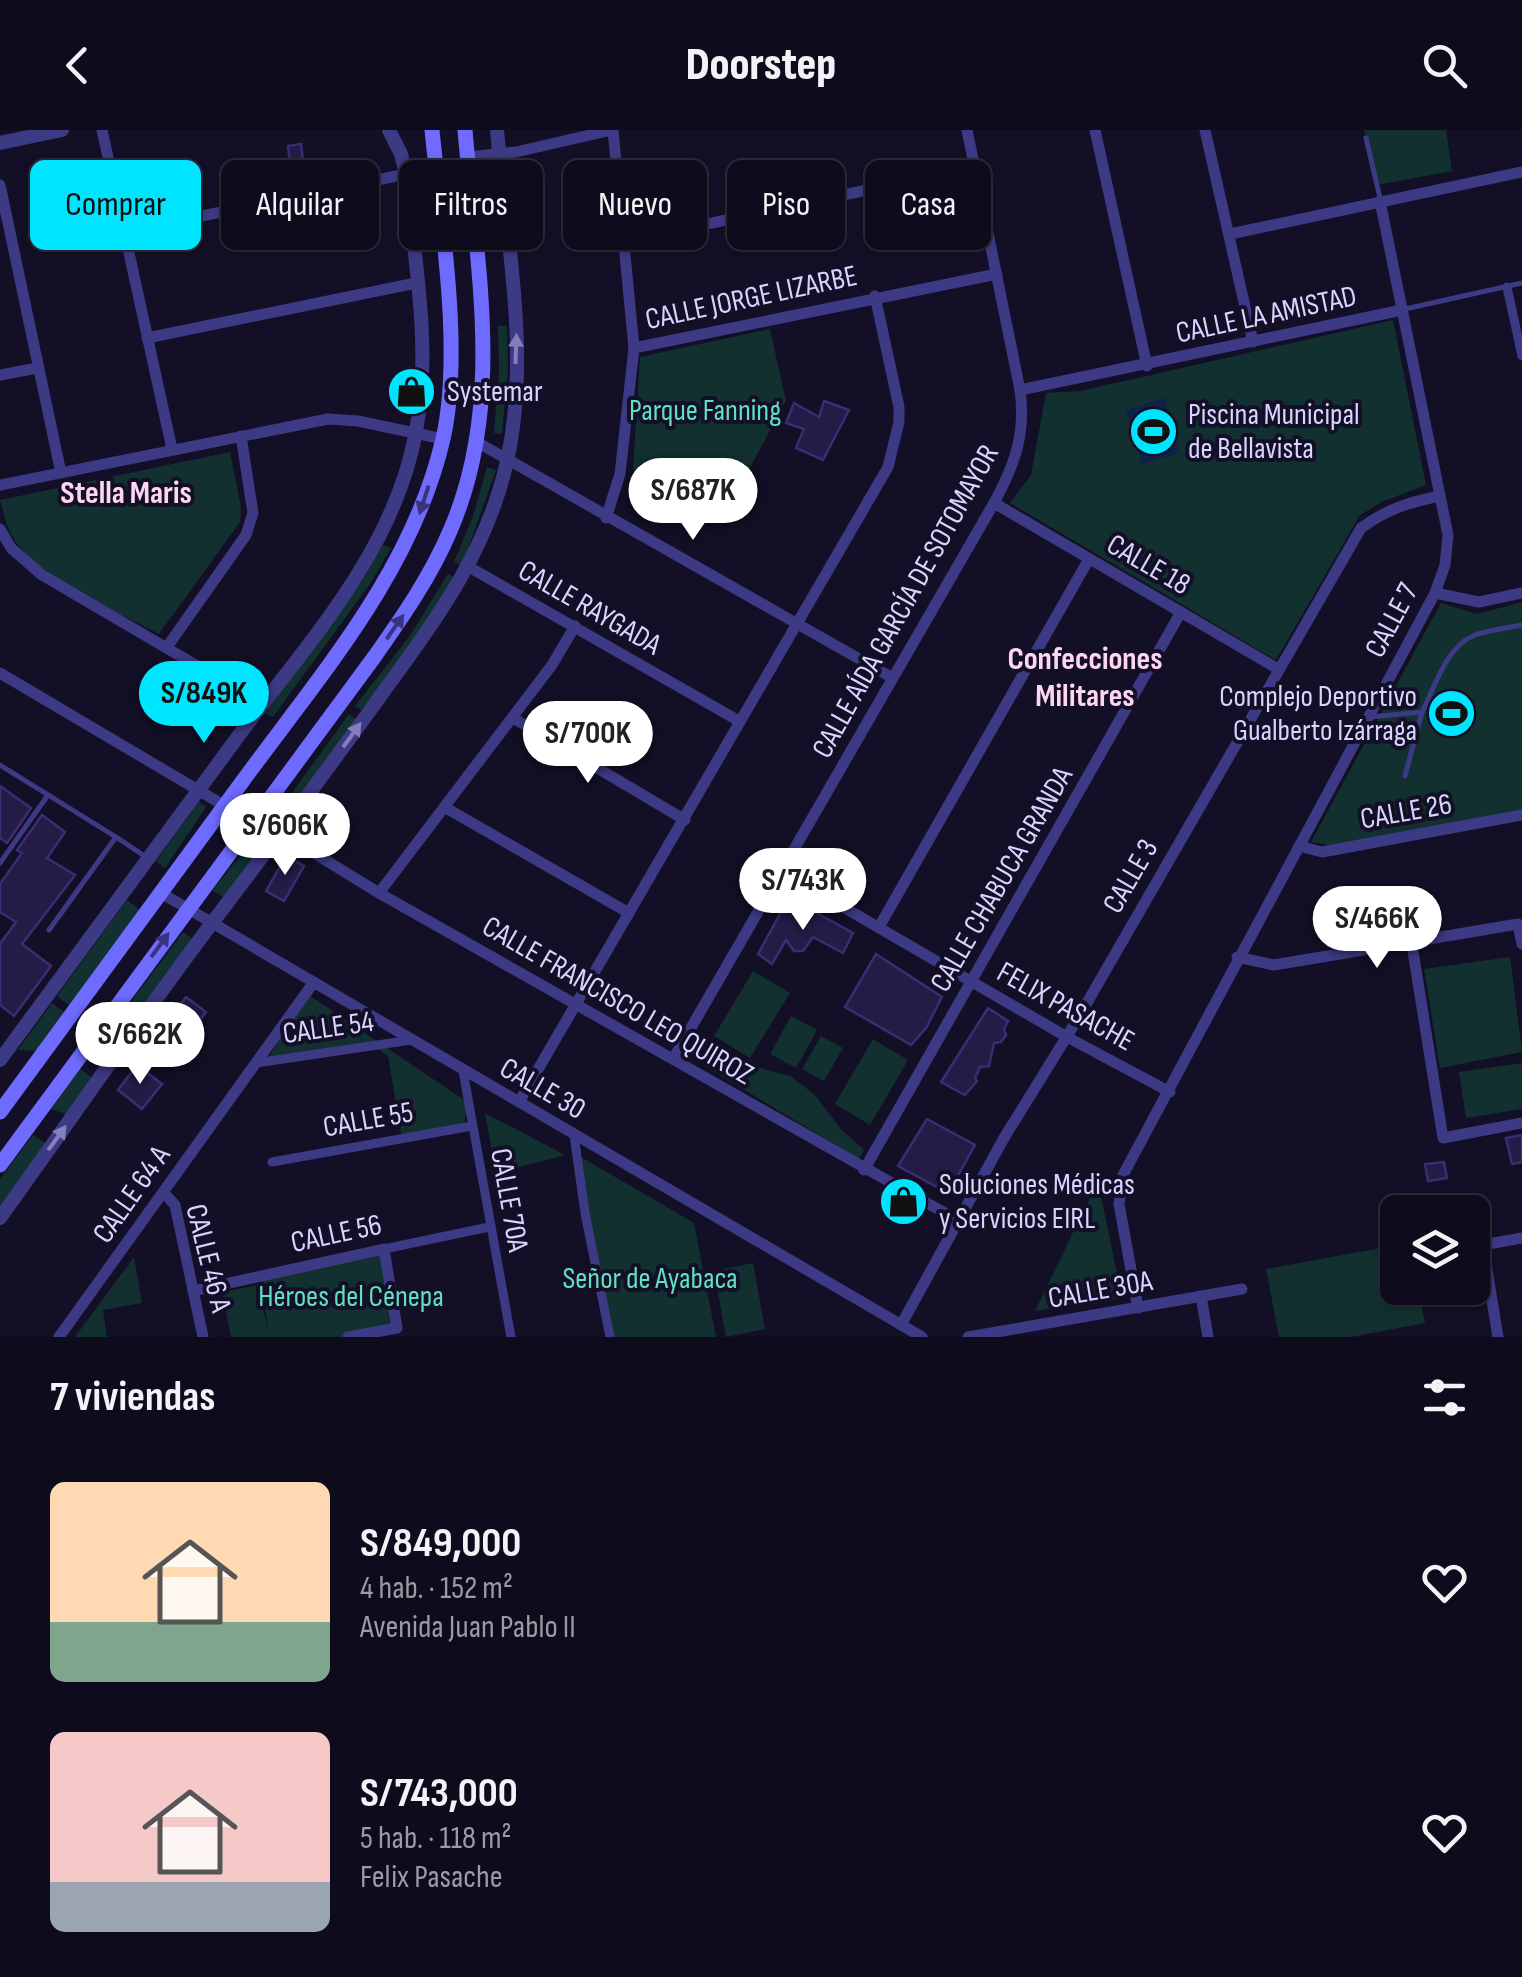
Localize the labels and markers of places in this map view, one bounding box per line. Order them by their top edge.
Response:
shop icon: Systemar [386,365,438,417]
place label: Systemar [447,374,543,410]
place label: Piscina Municipal de Bellavista [1188,397,1360,467]
sports icon: Piscina Municipal de Bellavista [1127,405,1179,457]
pin: S/687K [612,458,774,543]
pin: S/849K [123,661,285,746]
place label: Complejo Deportivo Gualberto Izárraga [1219,679,1417,749]
sports icon: Complejo Deportivo Gualberto Izárraga [1426,687,1478,739]
pin: S/700K [507,701,669,786]
pin: S/606K [204,793,366,878]
pin: S/743K [722,848,884,933]
pin: S/466K [1296,886,1458,971]
pin: S/662K [59,1002,221,1087]
place label: Soluciones Médicas y Servicios EIRL [939,1167,1135,1237]
shop icon: Soluciones Médicas y Servicios EIRL [878,1175,930,1227]

